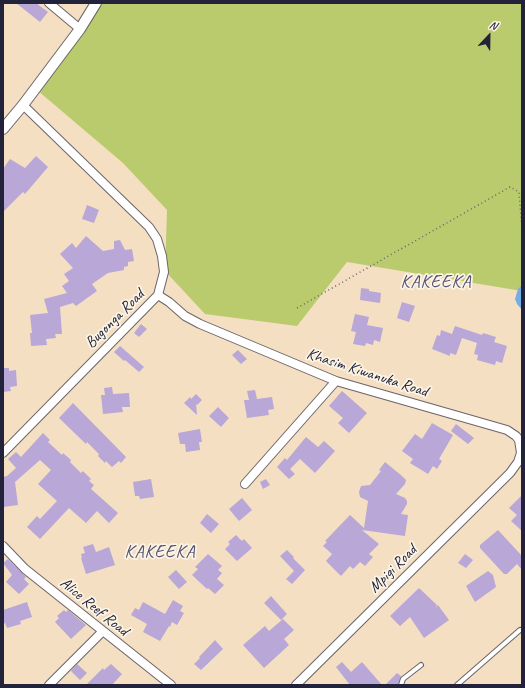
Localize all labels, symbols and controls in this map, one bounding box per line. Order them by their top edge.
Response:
north arrow [469,16,509,56]
text: N [488,17,499,33]
district label: KAKEEKA [401,271,471,293]
street label: Bugonga Road [81,285,149,353]
street label: Khasim Kiwanuka Road [304,344,430,402]
district label: KAKEEKA [125,541,195,563]
street label: Mpigi Road [365,541,421,597]
street label: Alice Reef Road [56,574,132,640]

